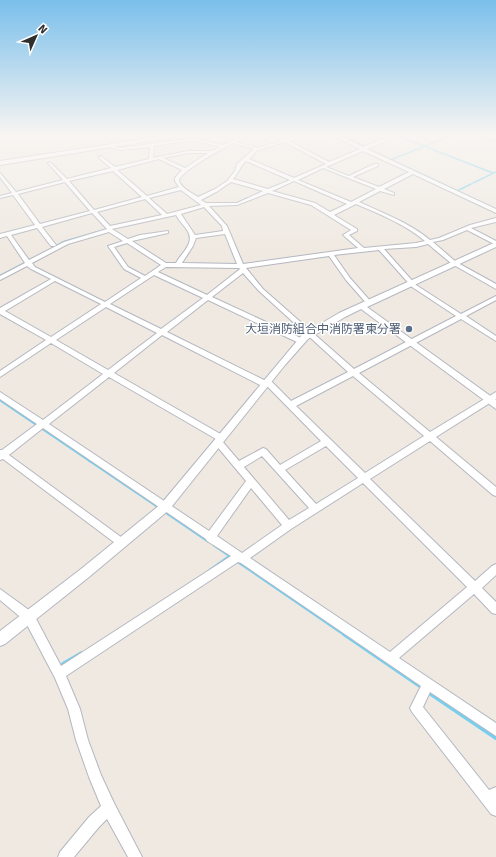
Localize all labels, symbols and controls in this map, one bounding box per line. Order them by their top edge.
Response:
north arrow [16,16,56,56]
text: N [35,22,50,37]
place label: 大垣消防組合中消防署東分署 [245,322,401,337]
marker: 大垣消防組合中消防署東分署 [404,324,414,334]

